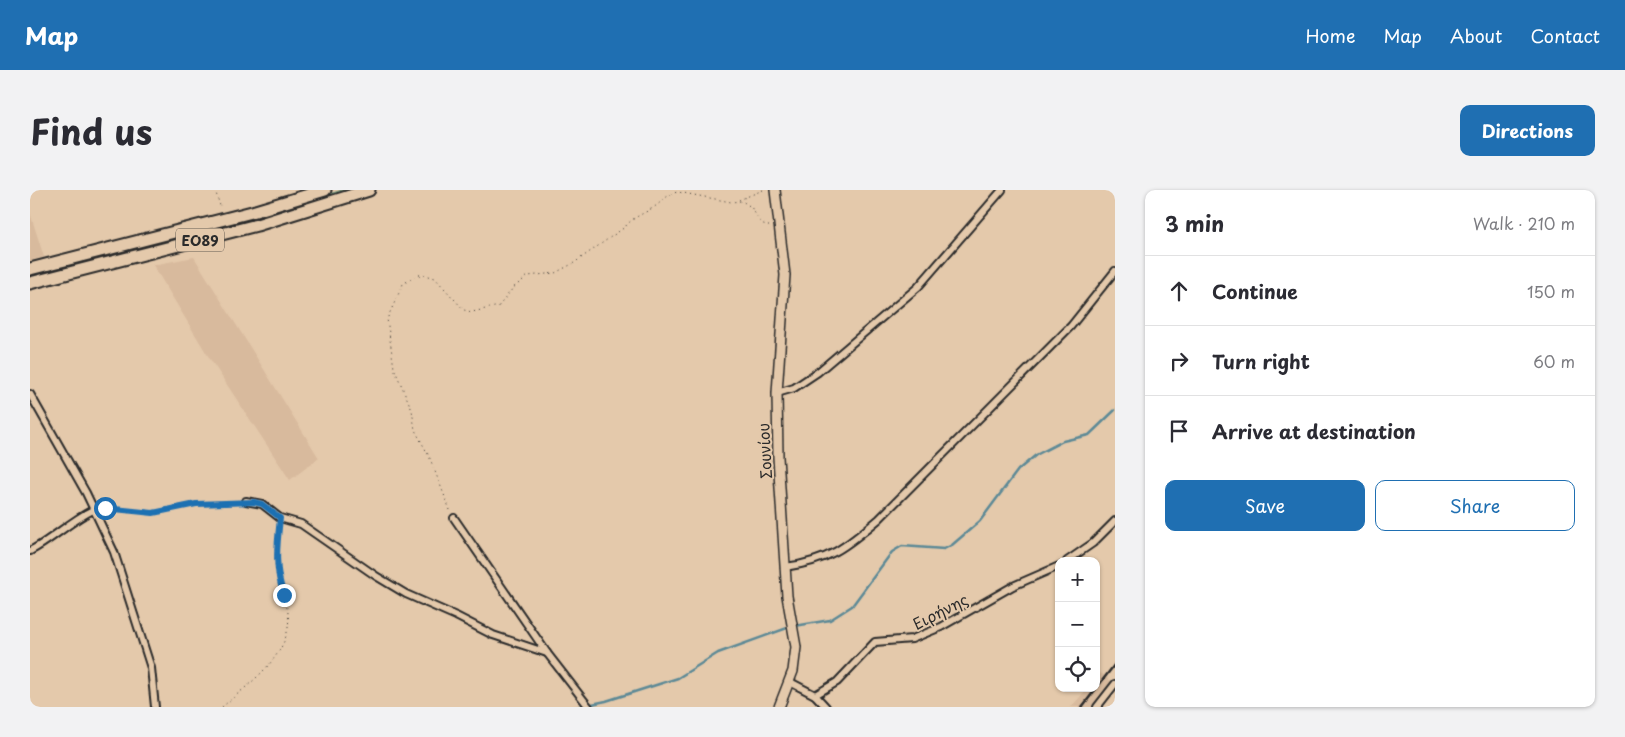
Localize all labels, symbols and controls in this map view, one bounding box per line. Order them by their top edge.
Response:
text: Map [25,17,78,53]
text: Home [1305,22,1355,49]
text: Map [1383,22,1422,49]
text: About [1450,22,1502,49]
text: Contact [1530,22,1600,49]
text: Find us [30,104,152,157]
button: Directions [1460,105,1595,156]
text: 3 min [1165,207,1224,239]
text: Walk · 210 m [1473,211,1575,235]
road number: ΕΟ89 [176,228,224,252]
icon: ahead [1165,277,1193,305]
text: Continue [1212,277,1298,305]
text: 150 m [1527,279,1575,303]
icon: right [1165,347,1193,375]
text: Turn right [1212,347,1310,375]
text: 60 m [1533,349,1575,373]
icon: arrive [1165,417,1193,445]
text: Arrive at destination [1212,417,1416,445]
street label: Σουνίου [751,422,777,480]
button: Save [1165,480,1365,531]
button: Share [1375,480,1575,531]
route start [94,497,117,520]
map controls [1055,557,1100,692]
button: + [1055,557,1100,602]
route end [273,584,296,607]
street label: Ειρήνης [908,587,972,635]
button: − [1055,602,1100,647]
button: locate [1055,647,1100,692]

